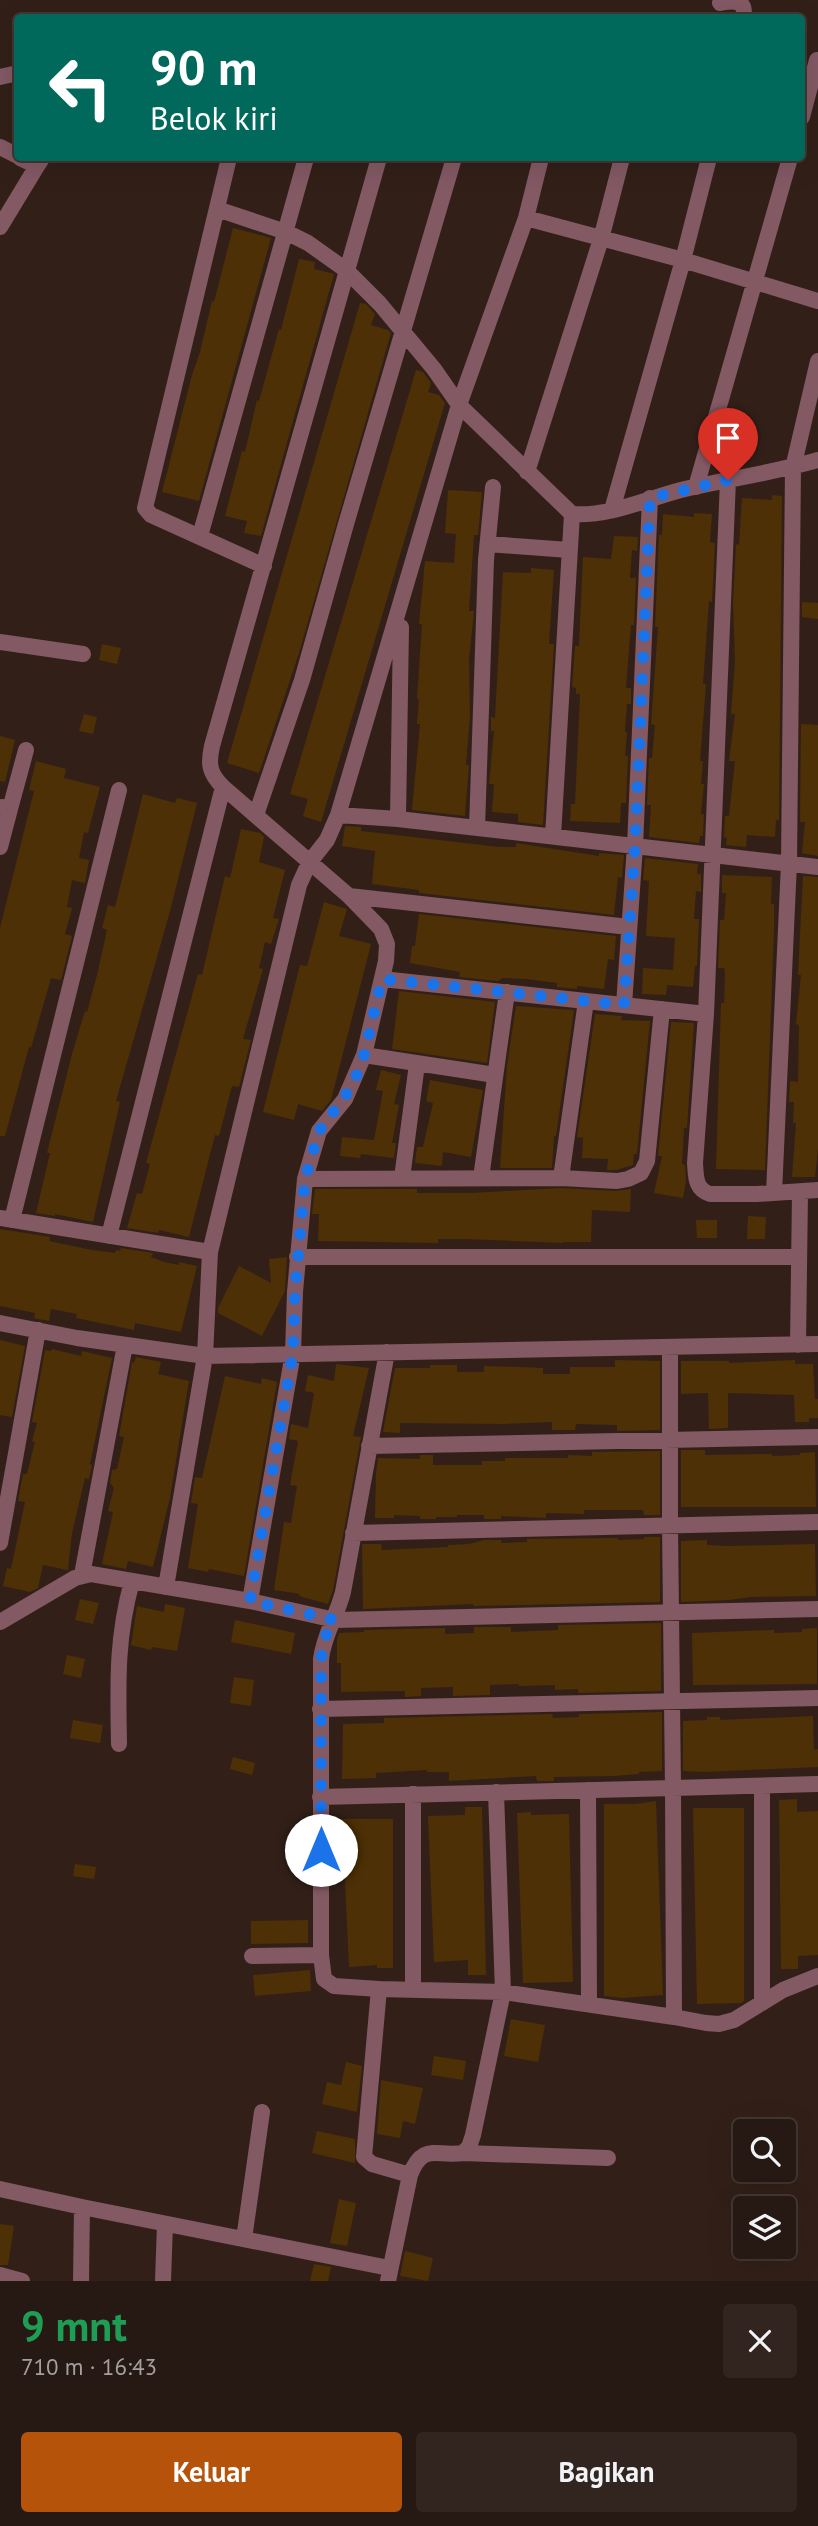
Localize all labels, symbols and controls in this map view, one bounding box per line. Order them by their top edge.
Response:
text: 90 m [150,35,257,99]
icon: left [35,42,126,133]
text: Belok kiri [150,97,278,139]
pin [698,408,758,480]
icon: arrive [709,419,747,457]
position arrow [284,1813,358,1887]
map controls [733,2119,796,2259]
button: search [733,2119,796,2182]
button: layers [733,2196,796,2259]
text: 9 mnt [21,2298,127,2353]
button: close [723,2304,797,2378]
text: 710 m · 16:43 [21,2352,157,2381]
button: Keluar [21,2432,402,2512]
button: Bagikan [416,2432,797,2512]

